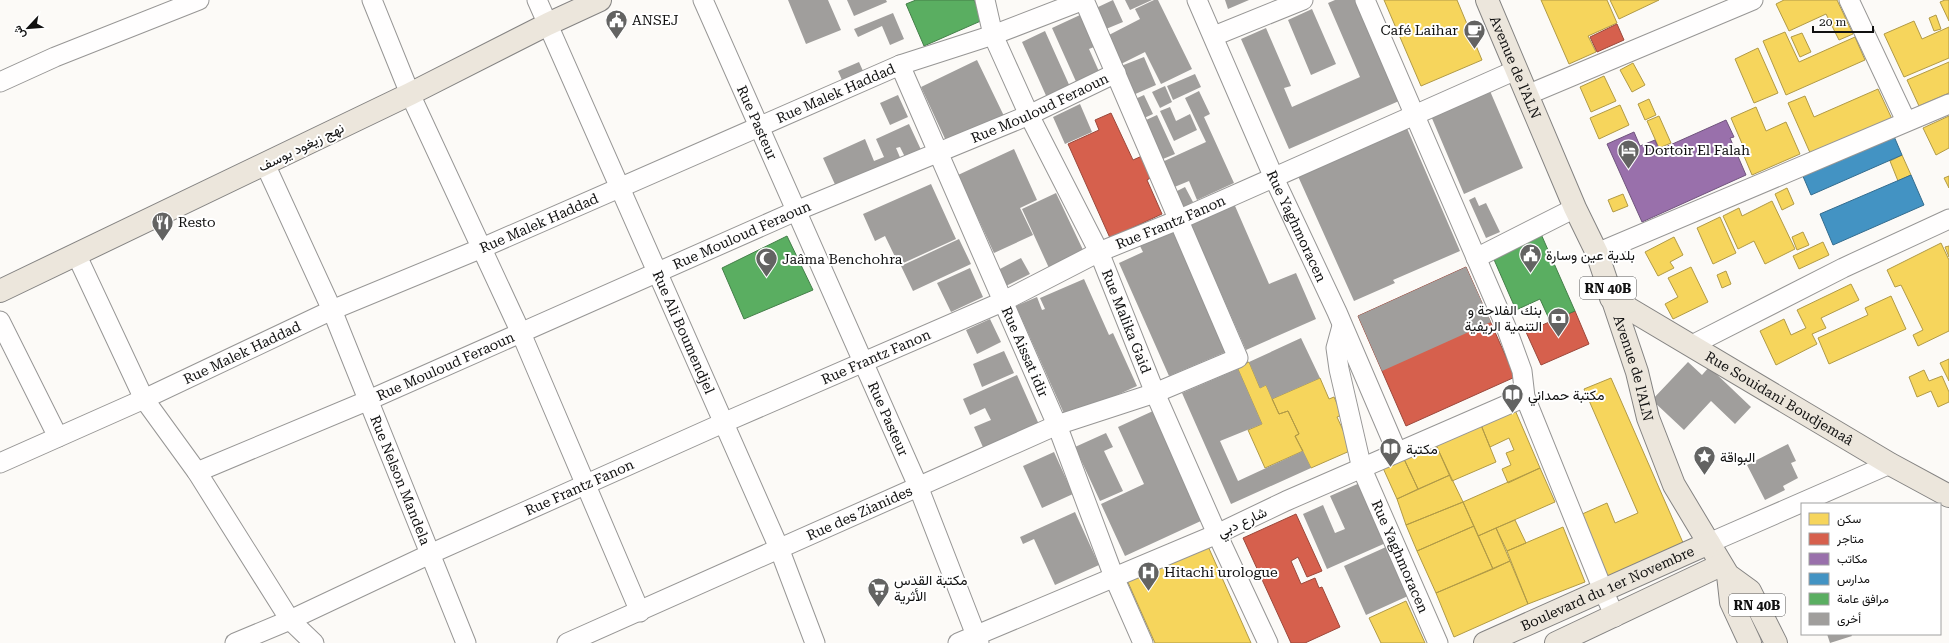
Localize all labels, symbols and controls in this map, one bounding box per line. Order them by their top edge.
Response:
public building icon: ANSEJ [604,7,630,40]
north arrow [8,8,48,48]
scale bar [1813,8,1873,34]
place label: ANSEJ [632,12,679,28]
street label: Avenue de l'ALN [1487,13,1544,121]
text: 20 m [1819,15,1846,29]
cafe icon: Café Laihar [1461,17,1487,50]
place label: Café Laihar [1380,22,1458,38]
text: ش [11,23,28,41]
street label: Rue Malek Haddad [774,60,898,126]
street label: Rue Mouloud Feraoun [969,70,1111,146]
street label: Rue Pasteur [734,83,781,162]
street label: نهج زيغود يوسف [256,119,348,177]
hotel icon: Dortoir El Falah [1615,137,1641,170]
place label: Dortoir El Falah [1644,142,1750,158]
street label: Rue Yaghmoracen [1264,168,1330,284]
street label: Rue Malek Haddad [477,190,601,256]
street label: Rue Frantz Fanon [1113,192,1228,252]
street label: Rue Mouloud Feraoun [670,198,813,273]
restaurant icon: Resto [150,209,176,242]
place label: Resto [178,214,216,230]
public building icon: بلدية عين وسارة [1517,242,1543,275]
mosque icon: Jaâma Benchohra [754,246,780,279]
place label: بلدية عين وسارة [1546,247,1635,264]
place label: Jaâma Benchohra [782,251,903,267]
street label: Rue Malika Gaid [1099,267,1154,376]
street label: Rue Ali Boumendjel [649,268,718,397]
road number: RN 40B [1580,277,1636,299]
place label: بنك الفلاحة و التنمية الريفية [1464,302,1542,335]
street label: Rue Aissat idir [998,304,1052,400]
bank icon: بنك الفلاحة و التنمية الريفية [1545,305,1571,338]
street label: Avenue de l'ALN [1610,313,1657,423]
street label: Rue Malek Haddad [181,318,303,387]
street label: Rue Frantz Fanon [819,326,933,387]
street label: Rue Mouloud Feraoun [374,329,517,404]
street label: Rue Souidani Boudjemaâ [1703,348,1857,449]
street label: Rue Pasteur [865,379,912,459]
library icon: مكتبة حمداني [1499,382,1525,415]
place label: مكتبة حمداني [1528,387,1604,407]
street label: Rue Nelson Mandela [367,413,434,548]
library icon: مكتبة [1378,436,1404,469]
place label: مكتبة [1406,441,1438,458]
place icon: البواقة [1692,444,1718,477]
place label: البواقة [1720,449,1755,466]
street label: Rue Frantz Fanon [522,456,636,518]
street label: Rue des Zianides [804,482,915,543]
street label: Rue Yaghmoracen [1369,497,1432,615]
legend [1801,503,1941,635]
street label: شارع دبي [1215,504,1271,544]
text: سكن [1837,512,1861,527]
text: متاجر [1836,532,1864,547]
street label: Boulevard du 1er Novembre [1518,543,1697,634]
text: مكاتب [1837,552,1868,566]
hospital icon: Hitachi urologue [1135,559,1161,592]
place label: Hitachi urologue [1164,564,1278,580]
place label: مكتبة القدس الأثرية [894,572,968,605]
text: مدارس [1837,572,1870,587]
supermarket icon: مكتبة القدس الأثرية [865,575,891,608]
text: مرافق عامة [1837,592,1889,607]
road number: RN 40B [1729,594,1785,616]
text: أخرى [1837,612,1861,627]

